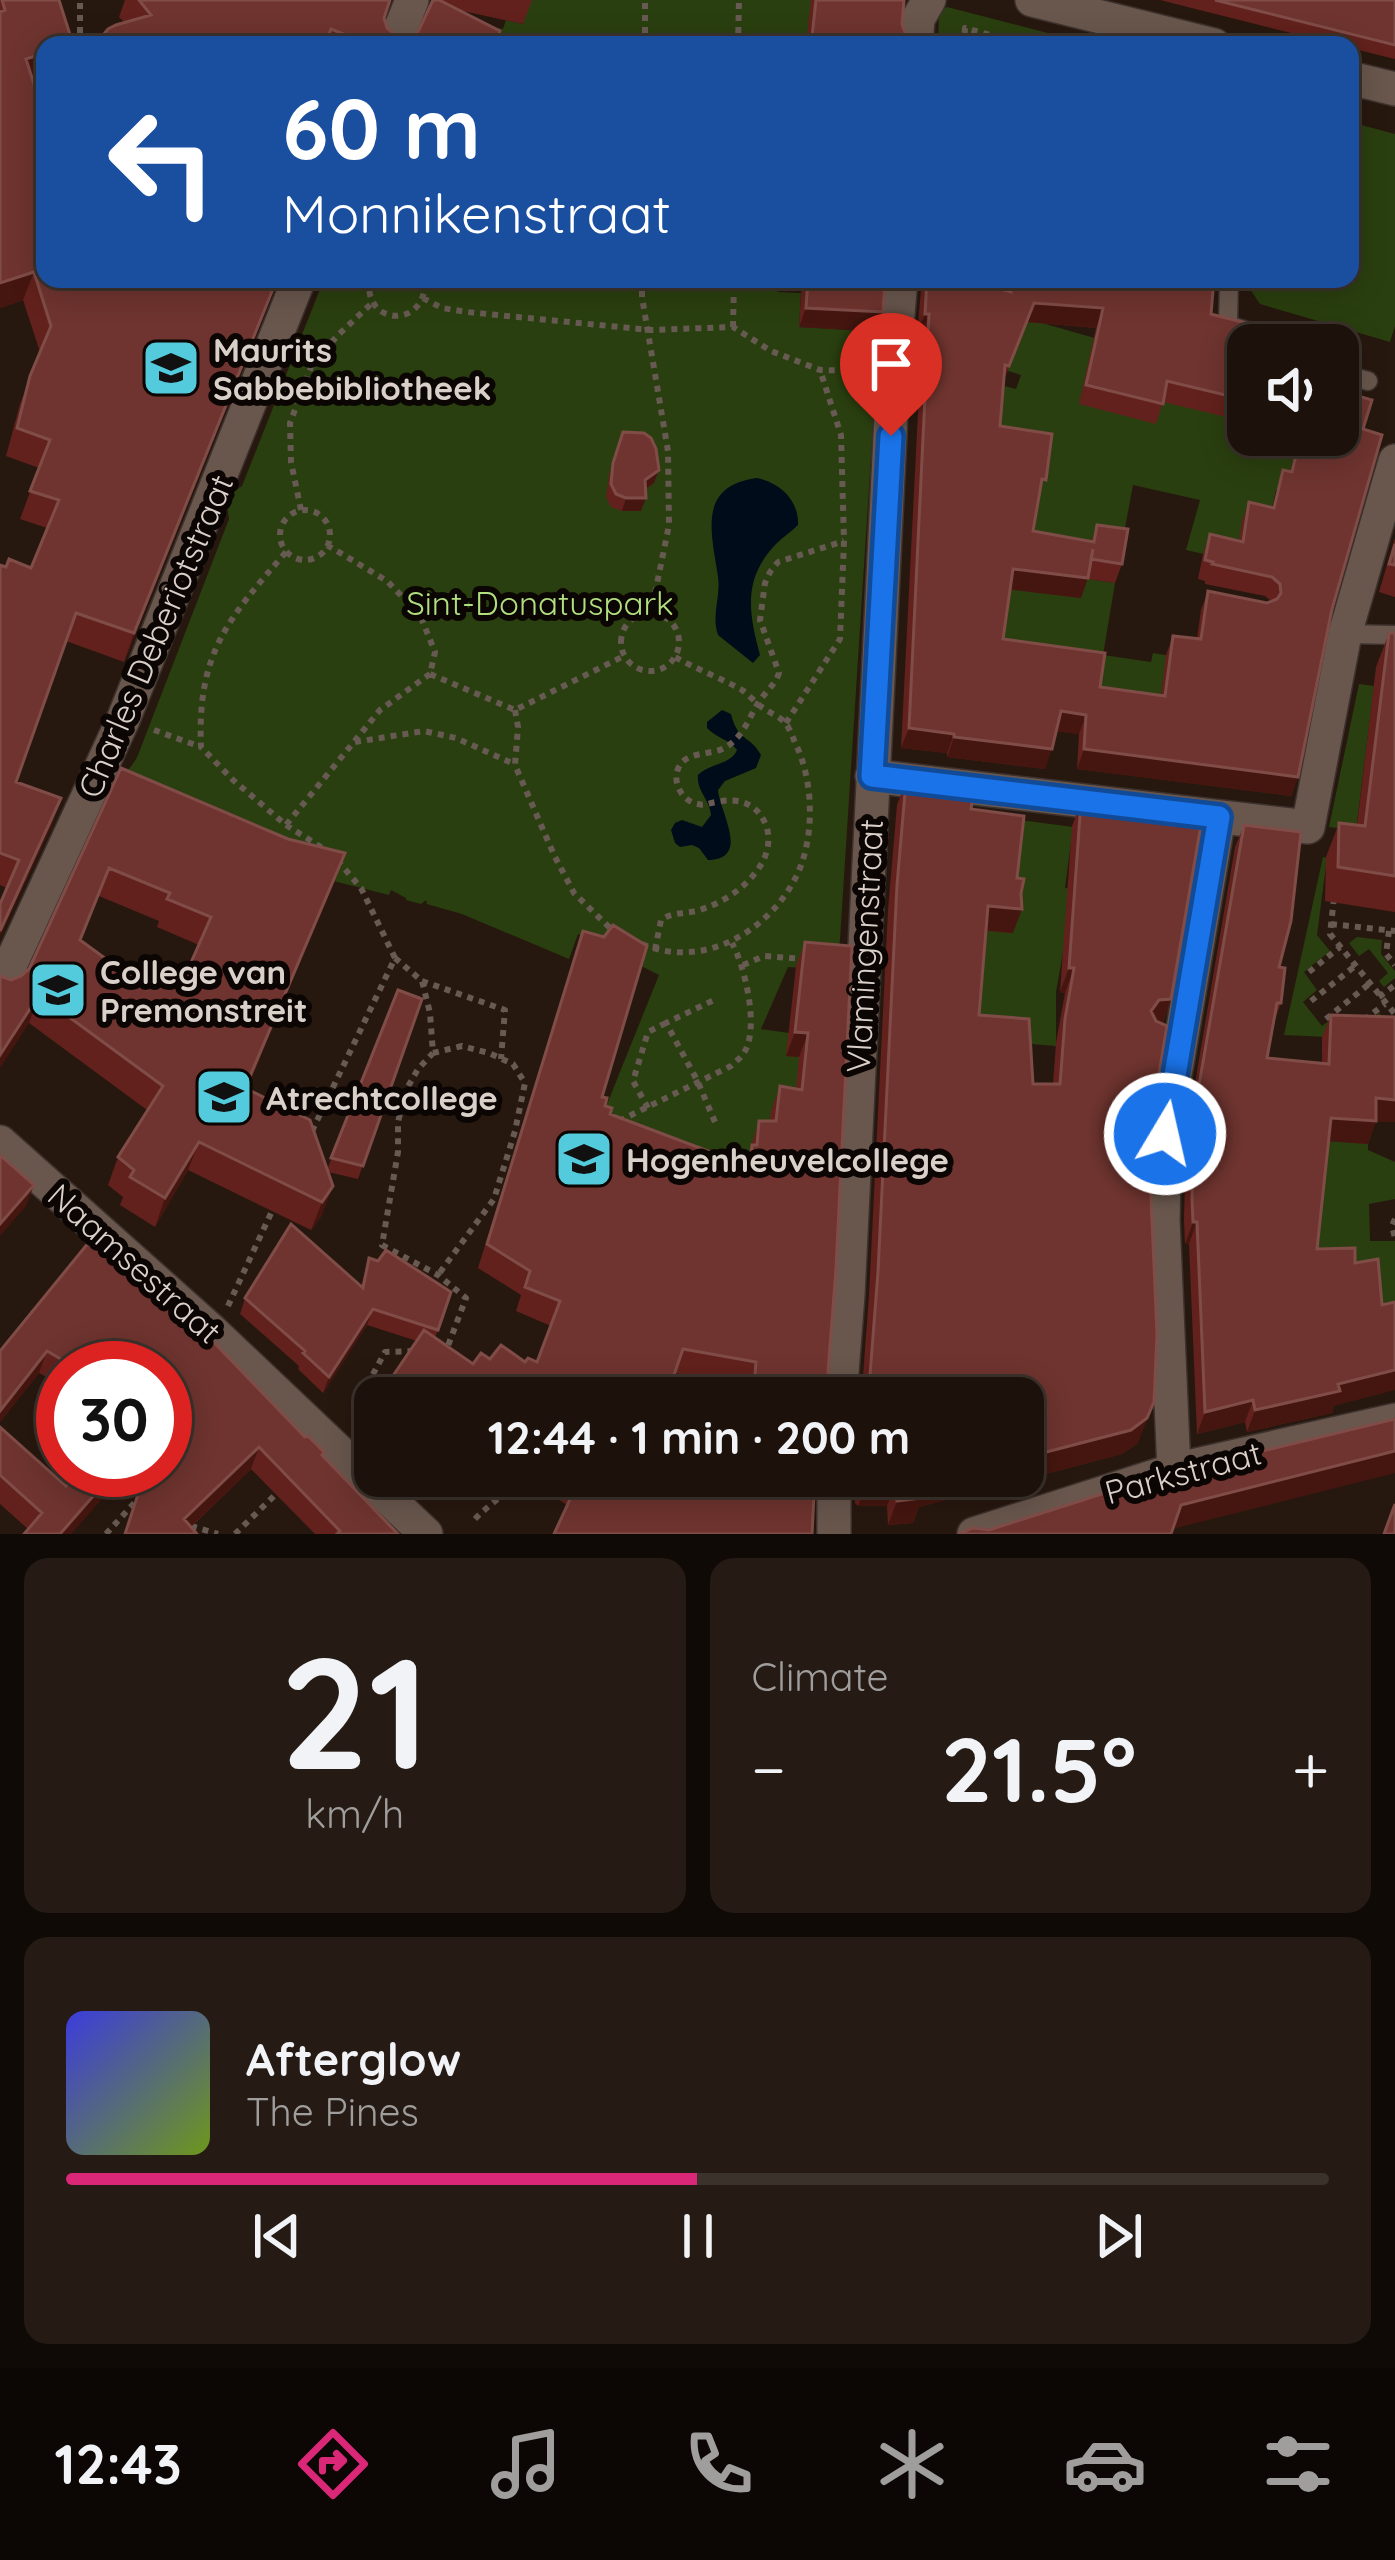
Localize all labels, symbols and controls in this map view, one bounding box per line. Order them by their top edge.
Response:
text: 60 m [282,75,481,180]
icon: left [84,84,240,240]
text: Monnikenstraat [282,179,671,247]
pin [840,313,942,436]
map controls [1227,324,1359,456]
button: sound [1227,324,1359,456]
place label: Maurits Sabbebibliotheek [213,329,491,408]
icon: arrive [858,331,924,397]
school or university icon: Maurits Sabbebibliotheek [140,337,202,399]
street label: Charles Deberiotstraat [68,468,242,804]
park label: Sint-Donatuspark [406,582,674,623]
street label: Vlamingenstraat [837,818,891,1074]
place label: College van Premonstreit [100,951,307,1030]
school or university icon: College van Premonstreit [27,959,89,1021]
school or university icon: Atrechtcollege [193,1066,255,1128]
position arrow [1102,1071,1228,1197]
place label: Atrechtcollege [266,1077,498,1118]
school or university icon: Hogenheuvelcollege [553,1128,615,1190]
place label: Hogenheuvelcollege [626,1139,949,1180]
street label: Naamsestraat [40,1174,230,1352]
speed limit sign: 30 [36,1341,192,1497]
text: 12:44 · 1 min · 200 m [488,1409,910,1465]
street label: Parkstraat [1100,1431,1266,1513]
text: 21 [280,1613,429,1808]
text: Climate [752,1652,889,1701]
text: 21.5° [941,1712,1137,1825]
text: − [752,1727,786,1810]
text: + [1292,1727,1329,1810]
text: km/h [305,1789,404,1838]
text: Afterglow [246,2031,461,2087]
text: The Pines [246,2087,419,2136]
icon: previous [244,2203,310,2269]
icon: pause [665,2203,731,2269]
icon: next [1086,2203,1152,2269]
icon: directions [291,2422,375,2506]
icon: music [484,2422,568,2506]
icon: phone [677,2422,761,2506]
icon: climate [870,2422,954,2506]
icon: car [1063,2422,1147,2506]
icon: filters [1256,2422,1340,2506]
text: 12:43 [55,2430,182,2498]

